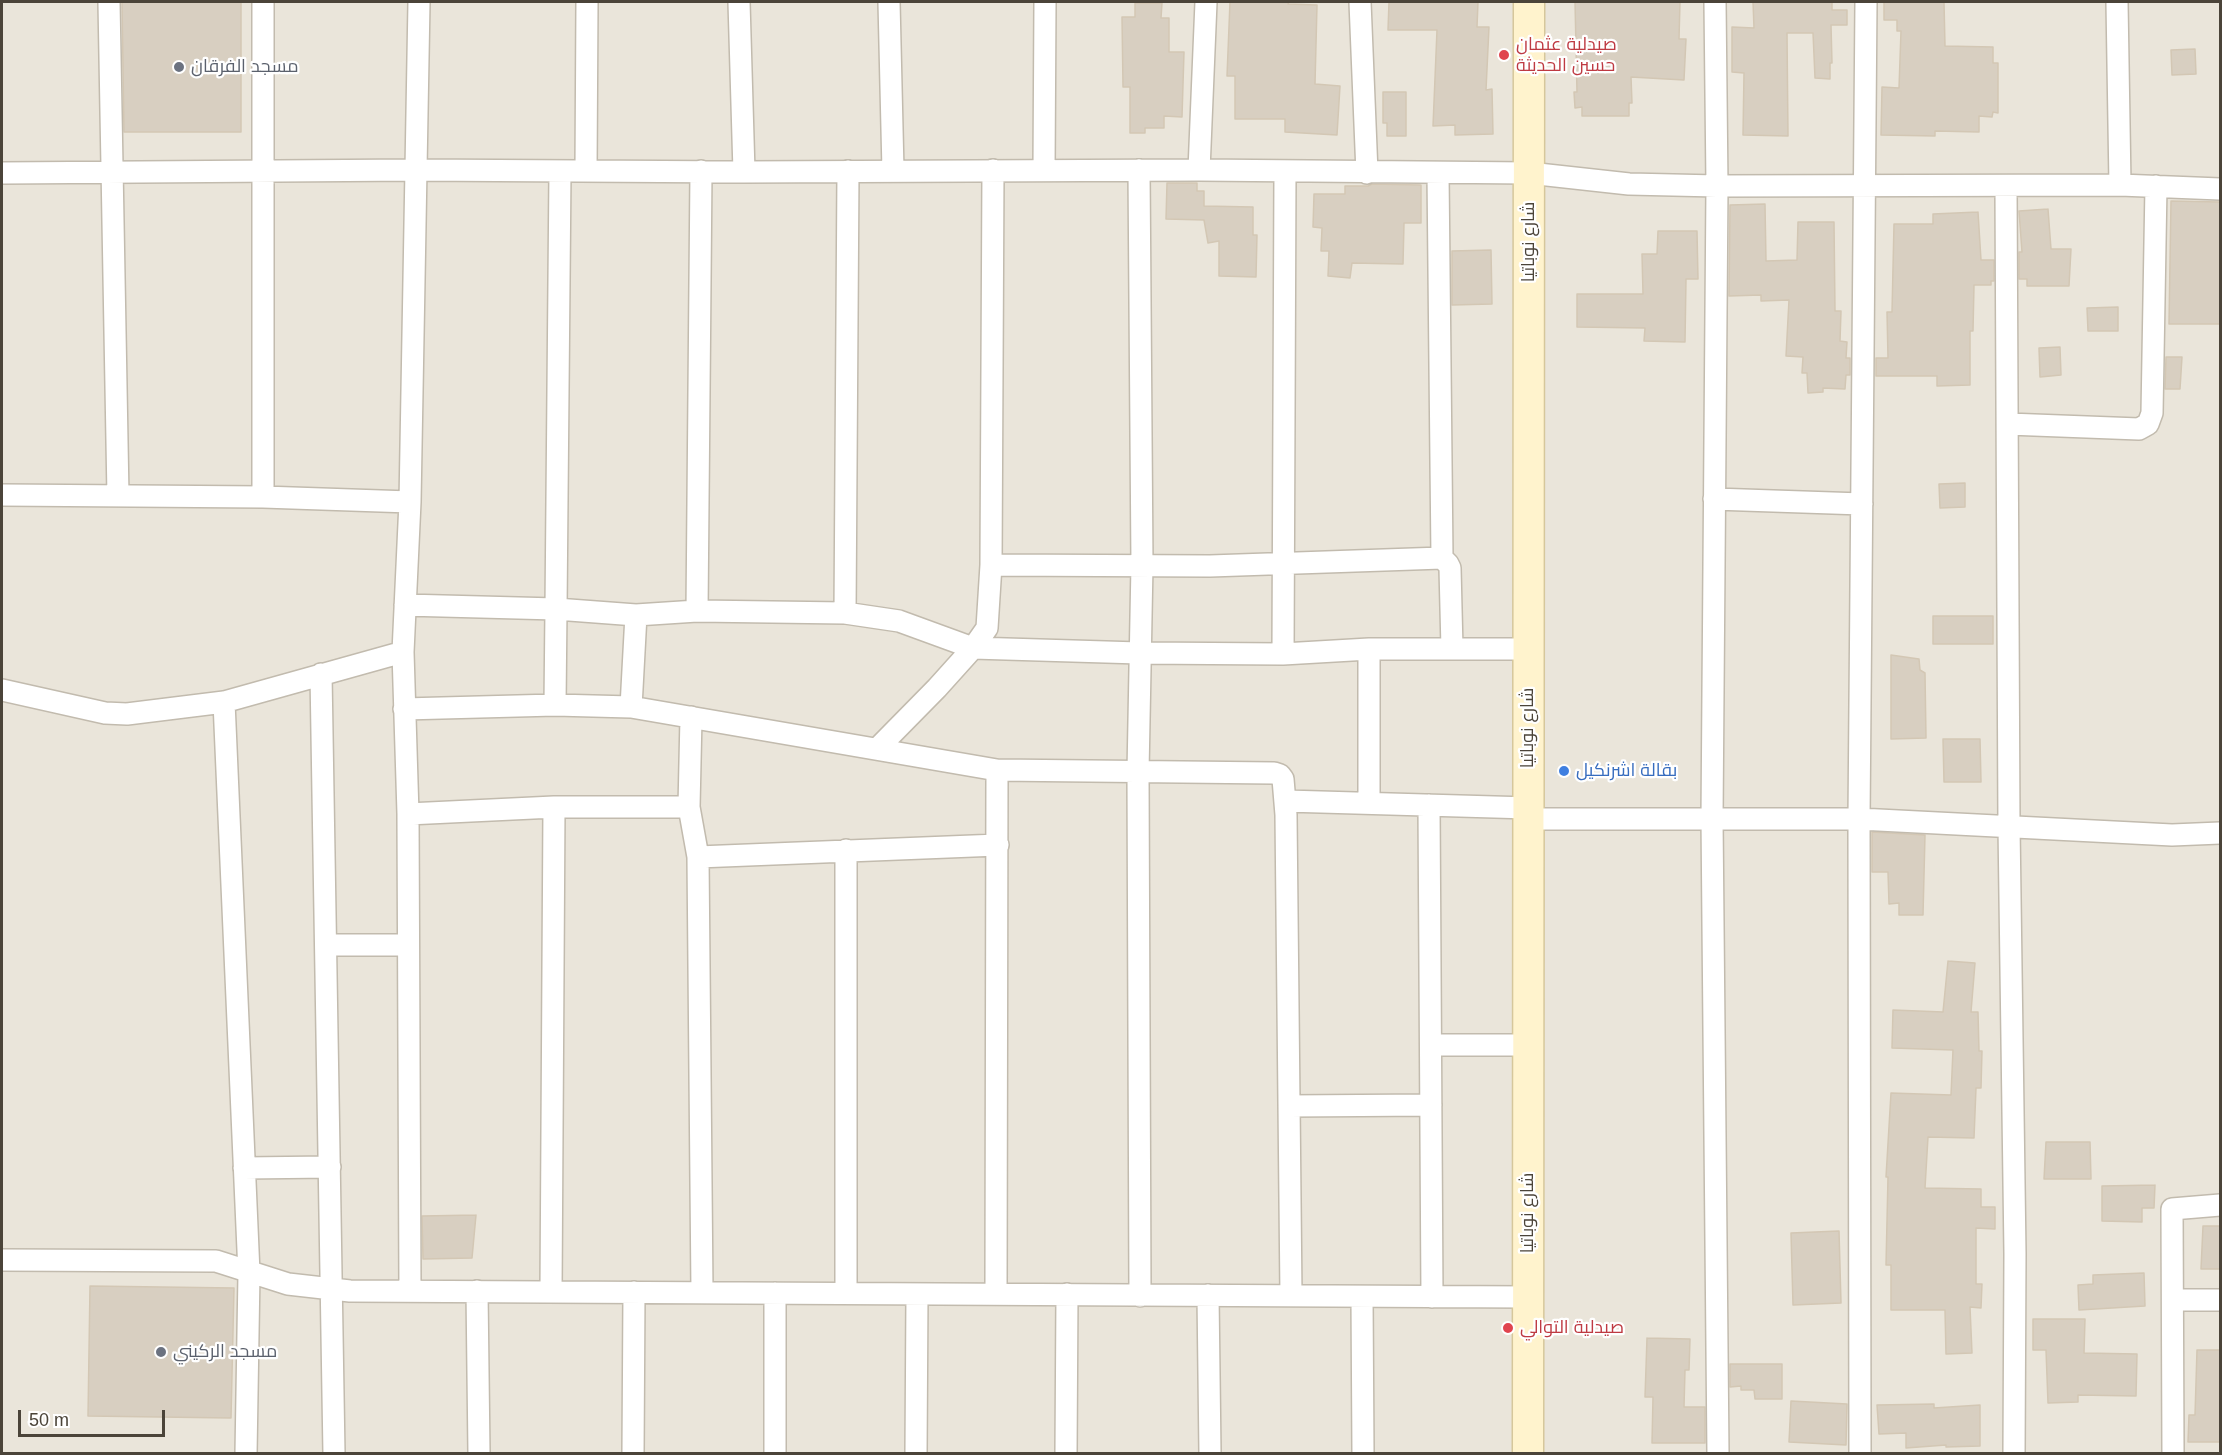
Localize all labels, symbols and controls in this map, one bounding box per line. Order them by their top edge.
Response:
place label: صيدلية عثمان حسين الحديثة [1516,34,1617,76]
marker: صيدلية عثمان حسين الحديثة [1497,48,1511,62]
place label: مسجد الفرقان [191,56,298,78]
marker: مسجد الفرقان [172,60,186,74]
street label: شارع نوباتيا [1518,202,1540,282]
street label: شارع نوباتيا [1517,688,1539,768]
place label: بقالة اشرنكيل [1576,760,1677,782]
marker: بقالة اشرنكيل [1557,764,1571,778]
street label: شارع نوباتيا [1517,1173,1539,1253]
place label: صيدلية التوالي [1520,1317,1624,1339]
marker: صيدلية التوالي [1501,1321,1515,1335]
place label: مسجد الركيني [173,1341,277,1363]
marker: مسجد الركيني [154,1345,168,1359]
scale bar [21,1398,168,1436]
text: 50 m [29,1410,69,1430]

